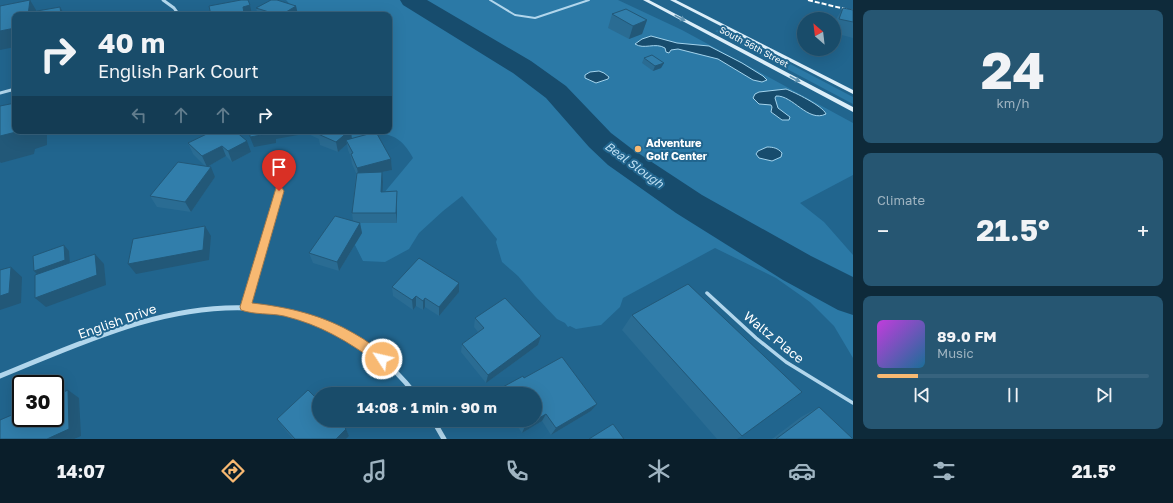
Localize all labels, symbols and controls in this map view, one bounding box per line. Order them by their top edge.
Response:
north arrow [797,12,841,56]
map controls [797,12,841,56]
one-way arrow [674,15,686,21]
street label: South 56th Street [718,24,791,70]
text: 40 m [98,26,165,59]
icon: right [32,28,84,80]
text: 24 [981,38,1045,100]
text: English Park Court [98,60,259,82]
one-way arrow [789,76,800,82]
text: km/h [996,95,1030,111]
icon: left [128,104,150,126]
icon: ahead [170,104,192,126]
icon: ahead [212,104,234,126]
icon: right [254,104,276,126]
place label: Adventure Golf Center [646,136,708,162]
water label: Beal Slough [602,138,667,191]
marker: Adventure Golf Center [633,144,643,154]
pin [262,150,296,191]
icon: arrive [268,156,290,178]
text: Climate [877,192,925,208]
text: 21.5° [976,212,1050,248]
text: − [877,217,889,244]
text: + [1137,217,1149,244]
street label: English Drive [76,300,158,342]
street label: Waltz Place [741,308,807,366]
text: 89.0 FM [937,327,997,345]
position arrow [361,338,403,380]
text: Music [937,345,974,361]
speed limit sign: 30 [12,375,64,427]
icon: previous [911,384,933,406]
icon: pause [1002,384,1024,406]
icon: next [1093,384,1115,406]
text: 14:08 · 1 min · 90 m [357,398,497,416]
icon: directions [219,457,247,485]
icon: music [361,457,389,485]
icon: phone [503,457,531,485]
icon: climate [645,457,673,485]
icon: car [788,457,816,485]
icon: filters [930,457,958,485]
text: 14:07 [57,460,105,482]
text: 21.5° [1072,460,1116,482]

